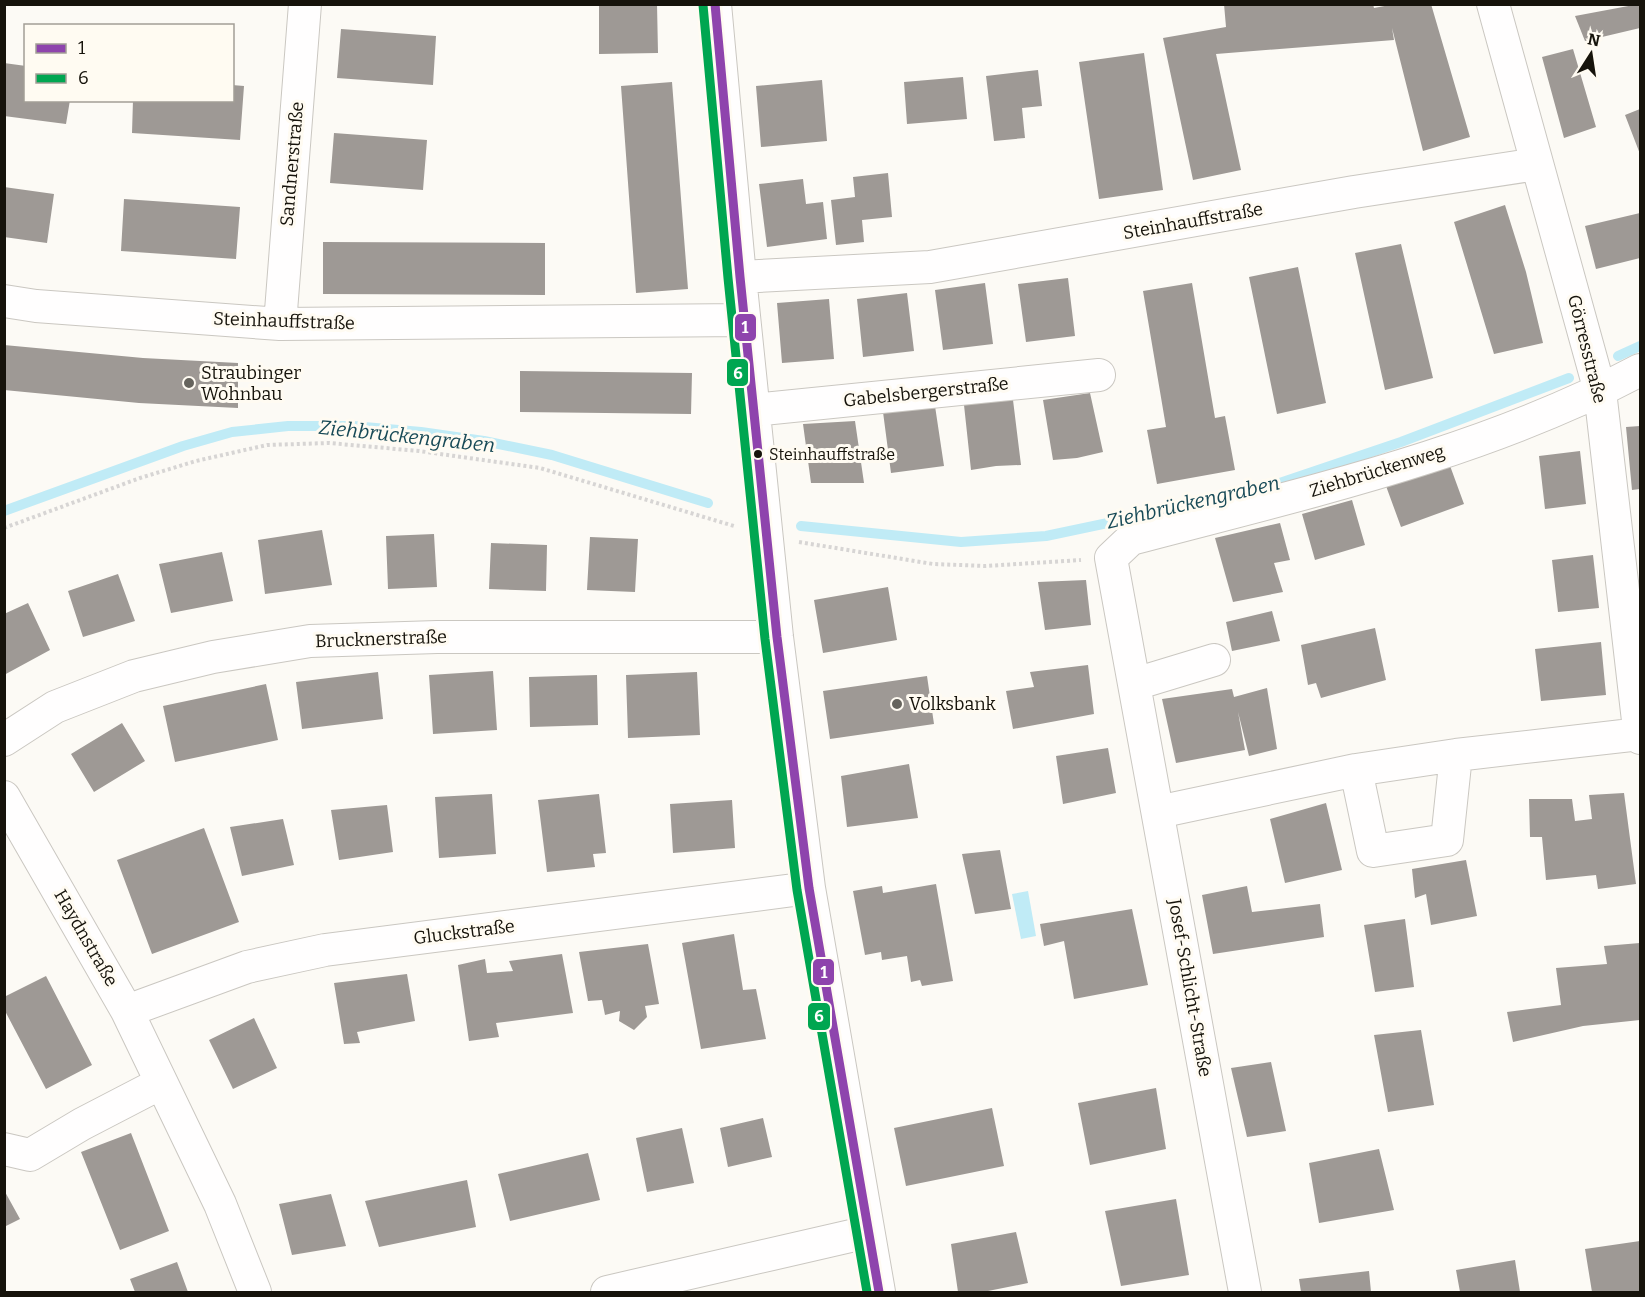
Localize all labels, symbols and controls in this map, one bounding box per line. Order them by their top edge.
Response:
legend [24,24,234,102]
north arrow [1561,24,1621,84]
text: N [1586,29,1602,50]
text: 1 [78,37,86,59]
text: 6 [78,67,89,89]
street label: Sandnerstraße [276,101,308,227]
street label: Steinhauffstraße [1121,198,1265,244]
street label: Görresstraße [1563,292,1611,406]
street label: Steinhauffstraße [213,308,355,334]
line badge: 1 [734,313,757,342]
text: 1 [742,318,749,337]
line badge: 6 [726,358,749,387]
place label: Straubinger Wohnbau [201,362,301,405]
text: 6 [733,364,743,383]
street label: Gabelsbergerstraße [842,372,1010,412]
marker: Straubinger Wohnbau [182,376,196,390]
water label: Ziehbrückengraben [318,415,496,457]
street label: Ziehbrückenweg [1307,440,1447,502]
place label: Steinhauffstraße [769,445,895,464]
marker: Steinhauffstraße [752,448,764,460]
water label: Ziehbrückengraben [1104,470,1282,534]
street label: Brucknerstraße [315,626,447,652]
place label: Volksbank [909,693,997,715]
marker: Volksbank [890,697,904,711]
street label: Haydnstraße [49,886,123,990]
street label: Josef-Schlicht-Straße [1163,896,1216,1079]
street label: Gluckstraße [412,915,516,949]
line badge: 1 [812,958,835,986]
text: 1 [821,963,828,982]
line badge: 6 [807,1002,831,1031]
text: 6 [814,1007,824,1026]

